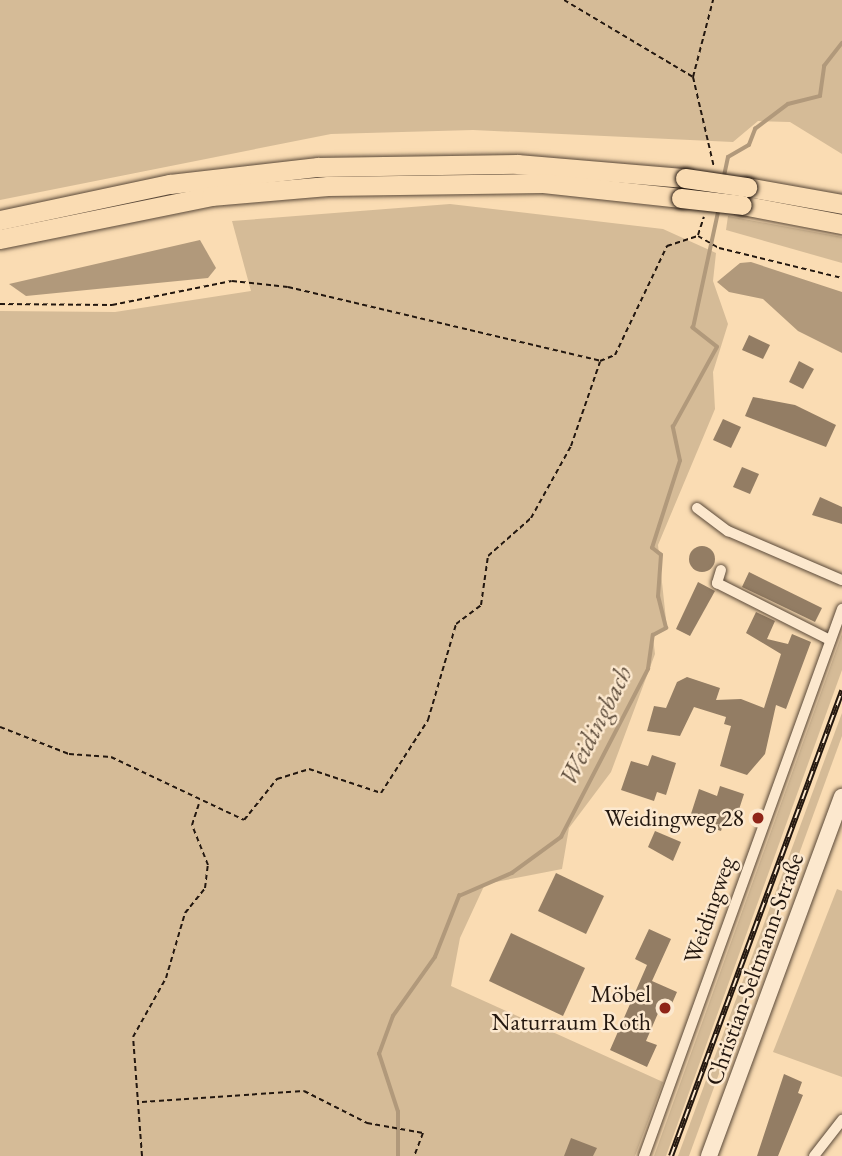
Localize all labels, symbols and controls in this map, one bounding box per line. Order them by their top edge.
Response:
water label: Weidingbach [553,661,639,791]
place label: Weidingweg 28 [605,804,744,832]
marker: Weidingweg 28 [750,810,766,826]
street label: Christian-Seltmann-Straße [699,849,809,1089]
street label: Weidingweg [677,853,741,967]
place label: Möbel Naturraum Roth [492,980,651,1036]
marker: Möbel Naturraum Roth [657,1000,673,1016]

